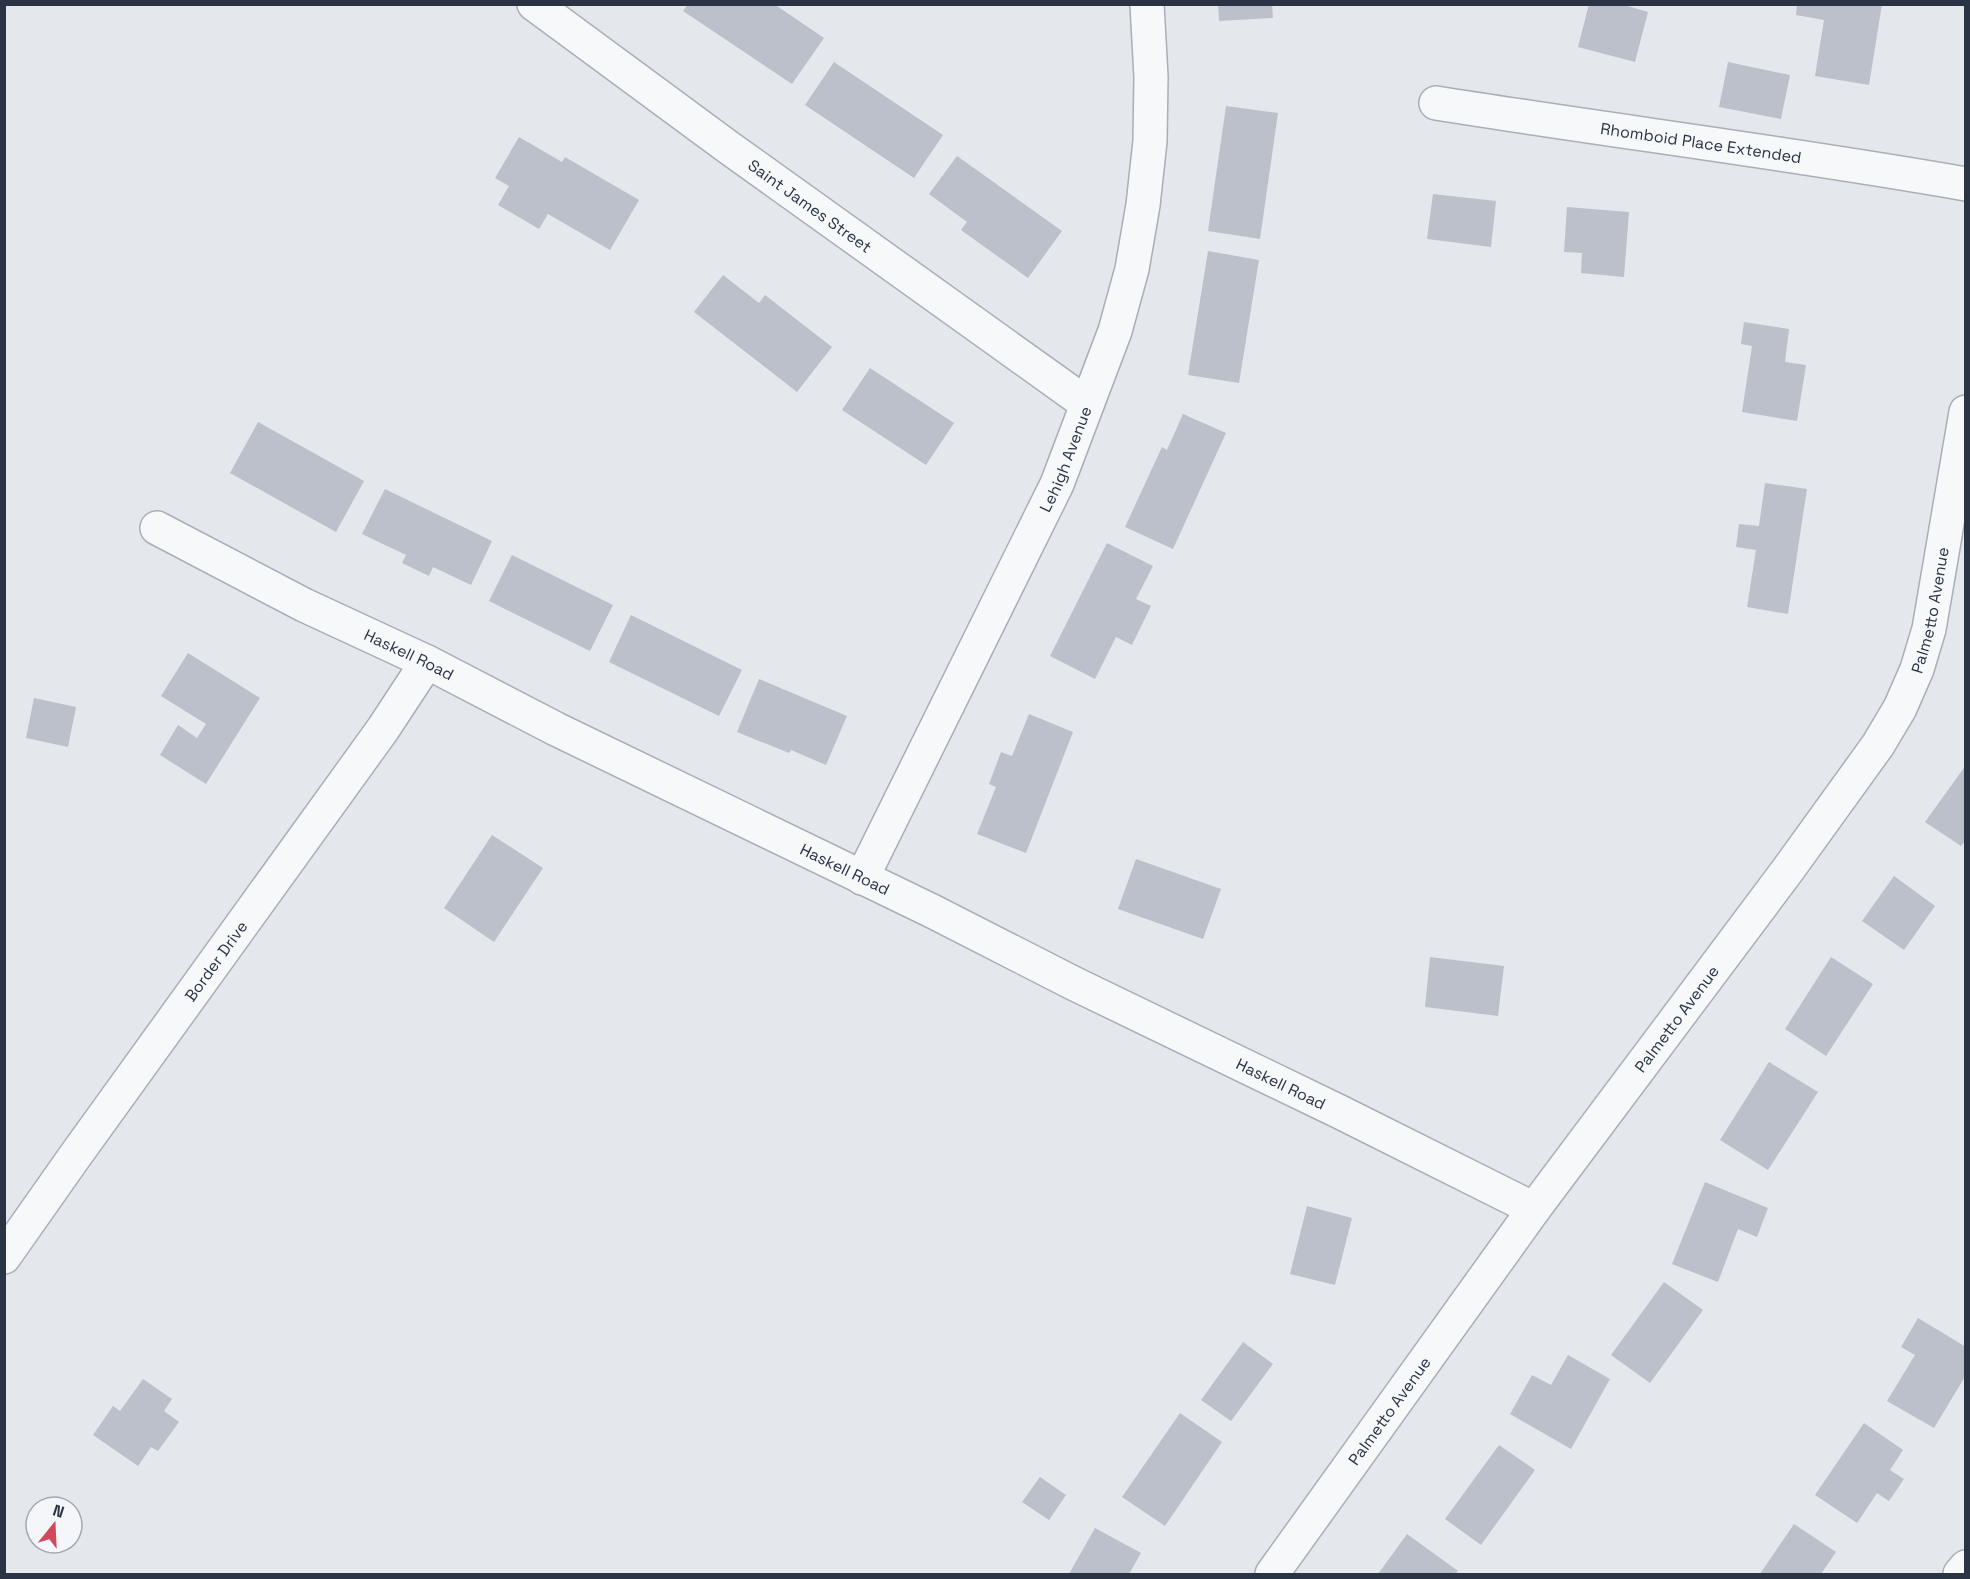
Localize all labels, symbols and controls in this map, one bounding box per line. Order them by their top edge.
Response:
street label: Rhomboid Place Extended [1599,118,1803,168]
street label: Saint James Street [744,155,876,258]
street label: Lehigh Avenue [1035,403,1097,516]
street label: Palmetto Avenue [1906,545,1954,676]
street label: Haskell Road [361,624,457,685]
street label: Haskell Road [797,839,893,900]
street label: Border Drive [180,917,252,1006]
street label: Palmetto Avenue [1630,961,1724,1077]
street label: Haskell Road [1233,1053,1329,1115]
street label: Palmetto Avenue [1344,1353,1436,1469]
north arrow [24,1495,84,1555]
text: N [50,1500,67,1523]

